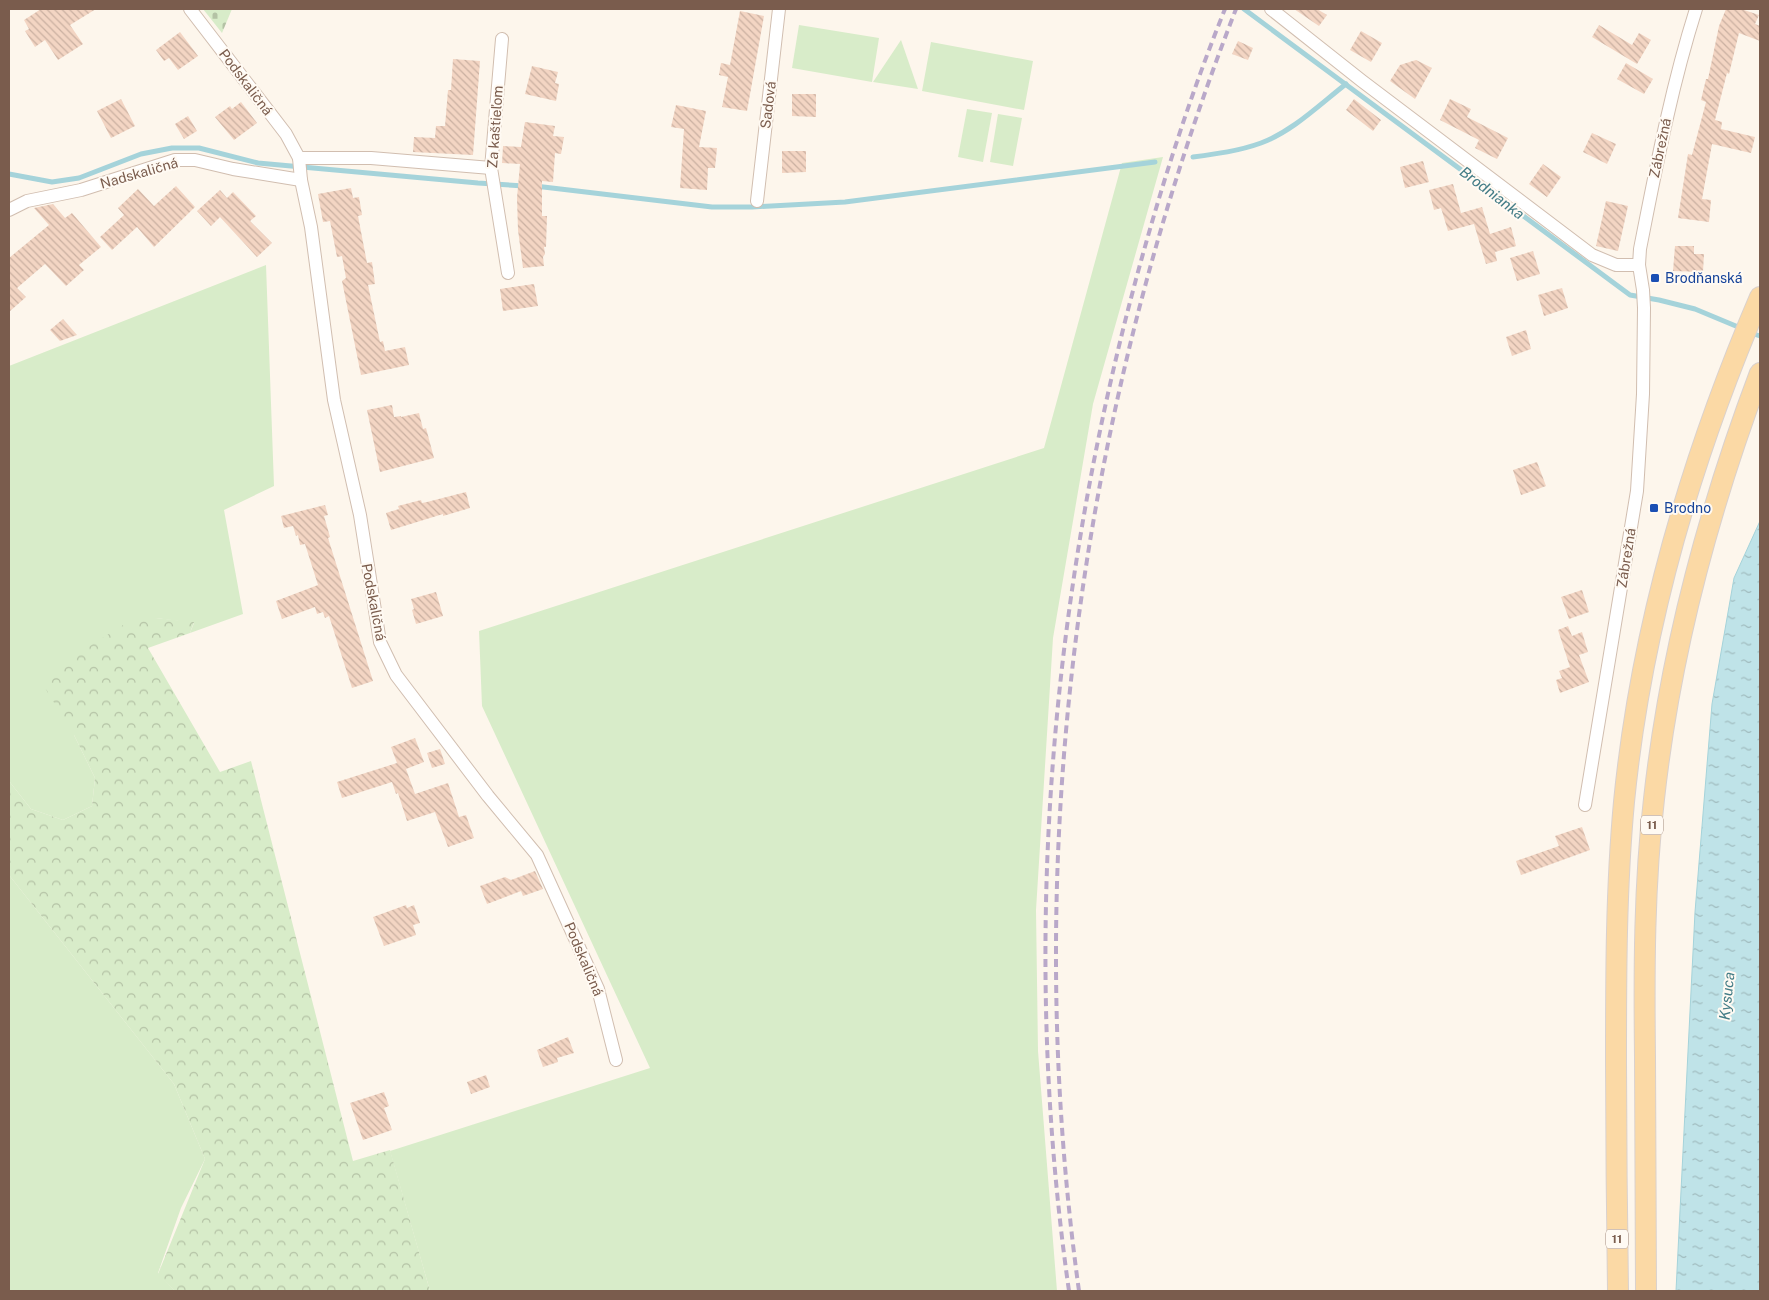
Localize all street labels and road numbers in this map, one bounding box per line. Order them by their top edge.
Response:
street label: Podskaličná [216,46,276,118]
street label: Sadová [757,80,779,130]
street label: Za kaštieľom [484,85,506,169]
street label: Zábrežná [1646,117,1674,179]
street label: Nadskaličná [98,154,180,192]
street label: Zábrežná [1613,527,1639,589]
street label: Podskaličná [359,562,389,642]
road number: 11 [1641,816,1663,834]
street label: Podskaličná [561,920,607,998]
road number: 11 [1606,1230,1628,1248]

